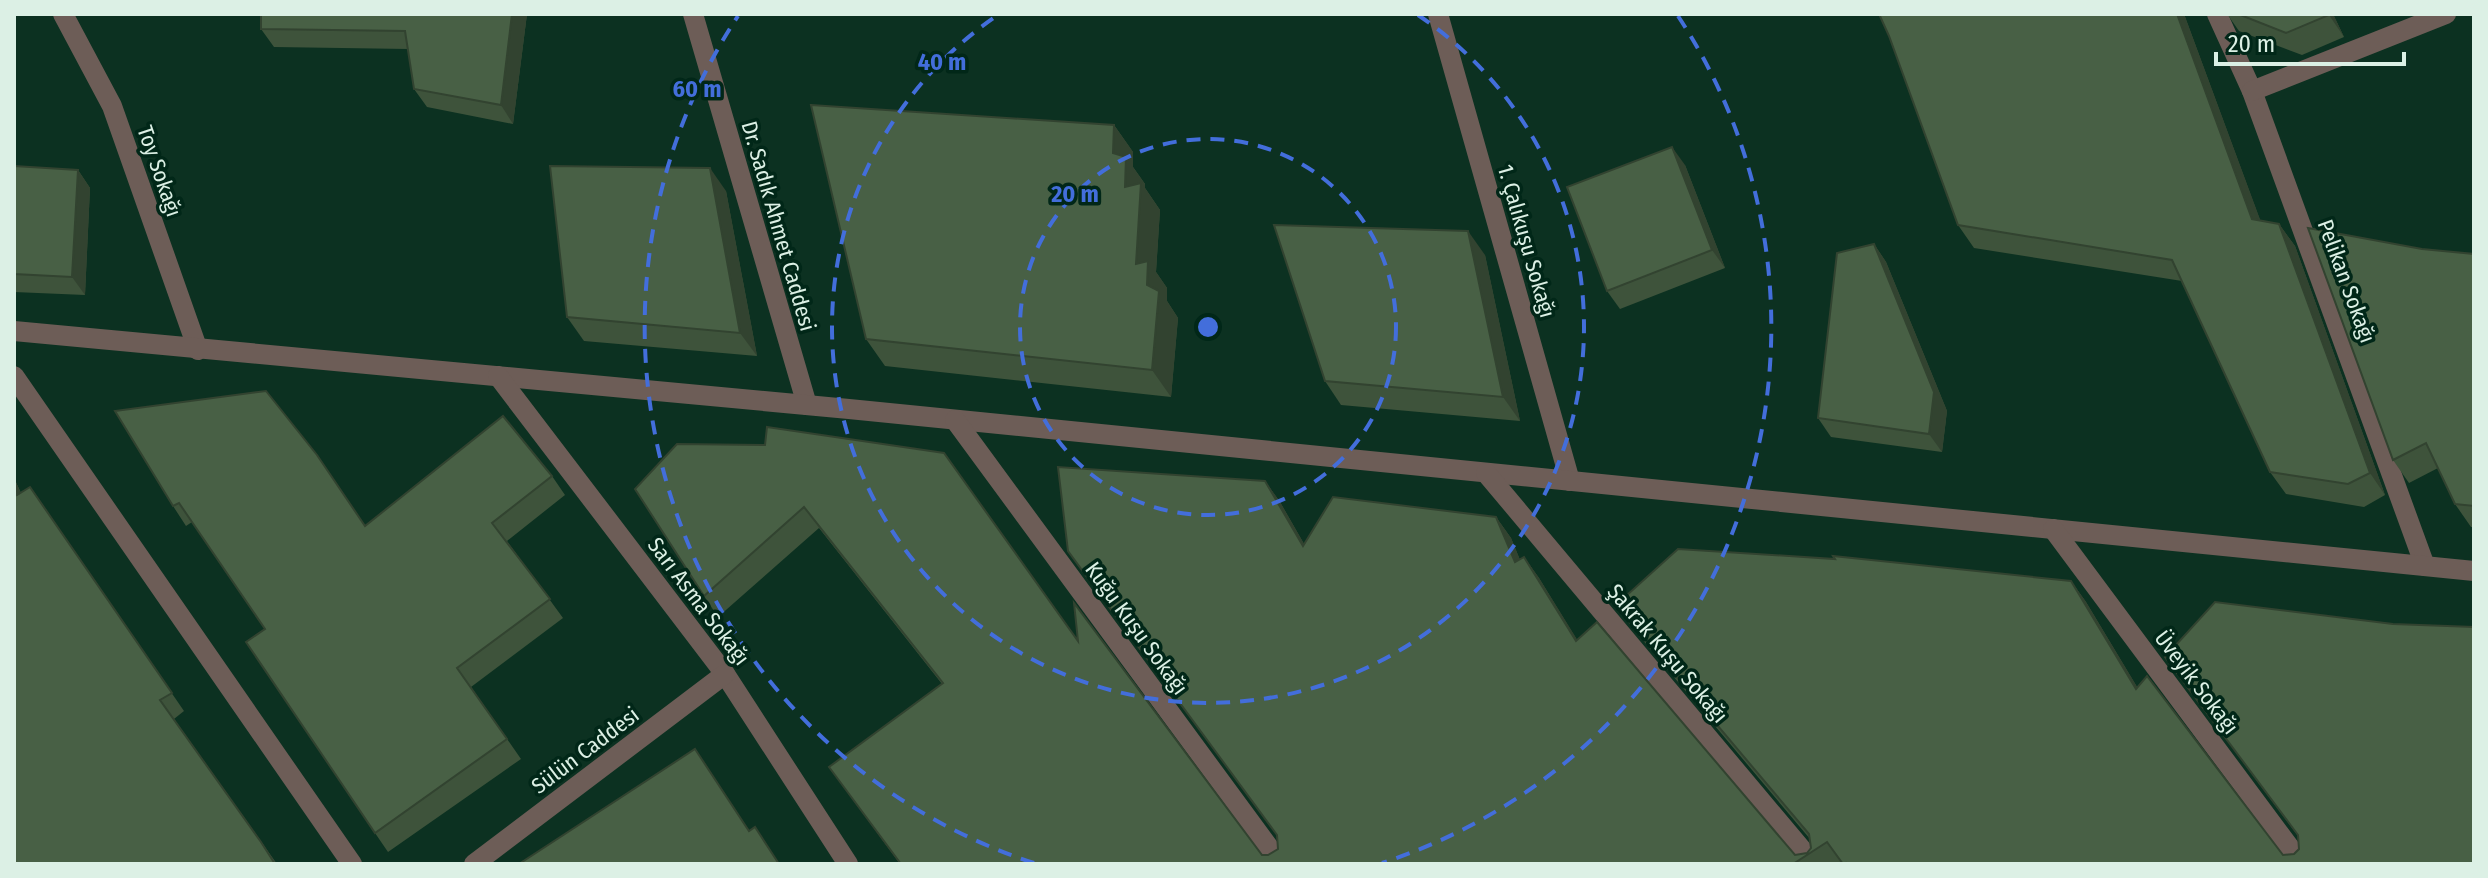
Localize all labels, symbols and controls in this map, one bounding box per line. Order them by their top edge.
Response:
scale bar [2216,16,2404,66]
text: 20 m [2228,30,2275,58]
text: 40 m [918,48,966,76]
text: 60 m [673,75,721,103]
street label: Dr. Sadık Ahmet Caddesi [736,118,821,334]
street label: Toy Sokağı [131,122,188,220]
street label: 1. Çalıkuşu Sokağı [1491,162,1561,321]
text: 20 m [1050,180,1099,208]
street label: Pelikan Sokağı [2312,216,2381,347]
centre of rings [1194,313,1222,341]
street label: Sarı Asma Sokağı [642,532,755,670]
street label: Kuğu Kuşu Sokağı [1079,557,1194,700]
street label: Şakrak Kuşu Sokağı [1602,578,1734,728]
street label: Üveyik Sokağı [2149,625,2244,740]
street label: Sülün Caddesi [526,701,644,800]

